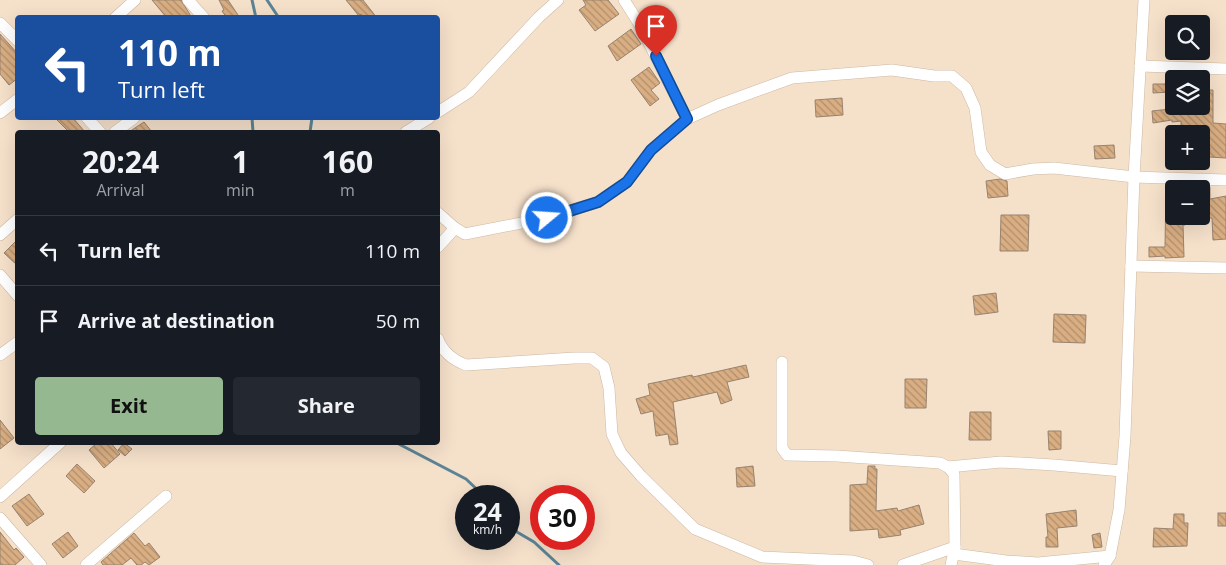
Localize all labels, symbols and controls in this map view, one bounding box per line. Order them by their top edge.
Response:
pin [635,5,677,56]
icon: arrive [642,12,670,40]
map controls [1165,15,1210,225]
button: search [1165,15,1210,60]
text: 110 m [118,29,222,76]
icon: left [35,35,100,100]
button: layers [1165,70,1210,115]
text: Turn left [118,74,205,104]
button: + [1165,125,1210,170]
text: 20:24 [82,141,159,182]
text: 1 [232,141,249,182]
text: 160 [322,141,373,182]
text: Arrival [96,179,145,201]
text: min [226,179,255,201]
text: m [340,179,355,201]
button: − [1165,180,1210,225]
position arrow [520,191,572,243]
icon: left [35,237,63,265]
text: Turn left [78,238,160,264]
text: 110 m [365,238,420,264]
icon: arrive [35,307,63,335]
text: Arrive at destination [78,308,275,334]
text: 50 m [376,308,420,334]
button: Exit [35,377,223,435]
button: Share [233,377,420,435]
speed limit sign: 30 [530,485,595,550]
text: 24 [473,494,502,528]
text: km/h [473,521,502,538]

